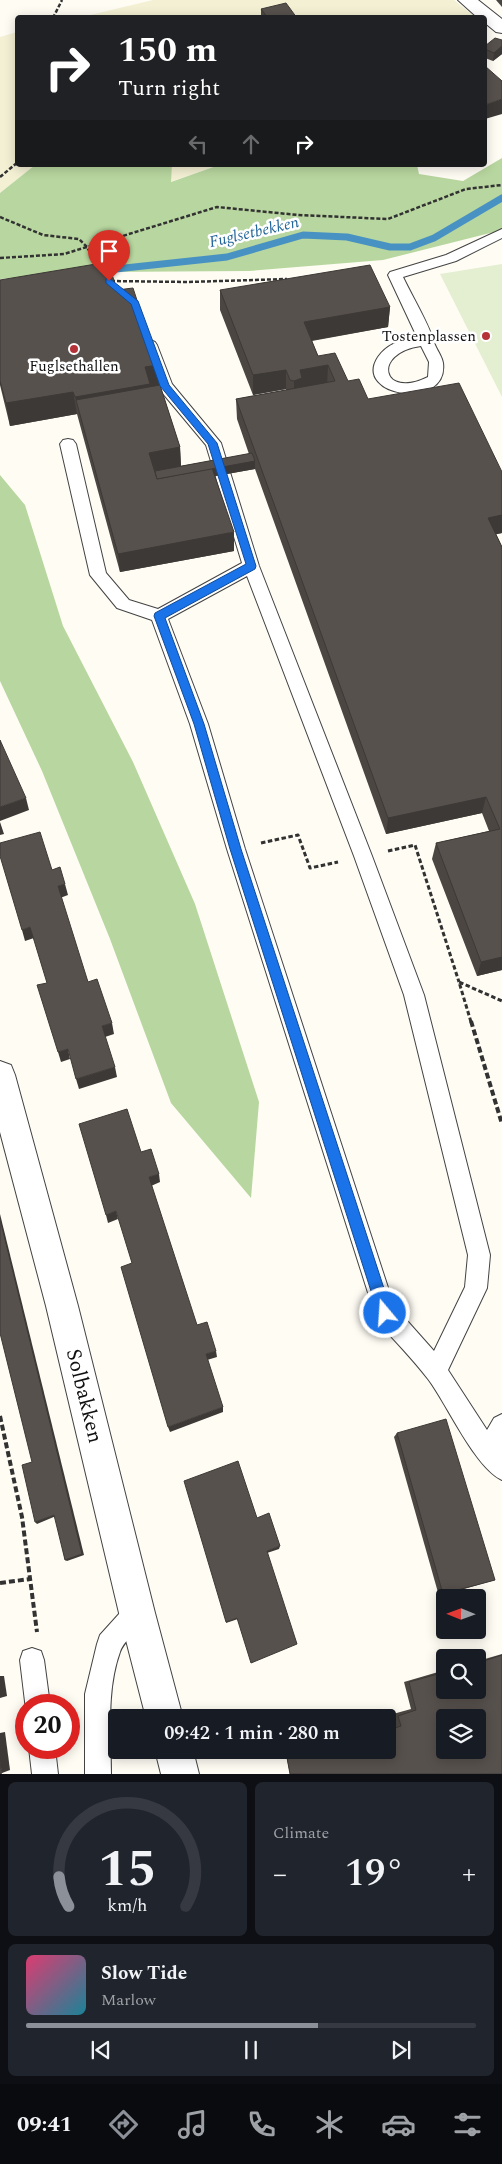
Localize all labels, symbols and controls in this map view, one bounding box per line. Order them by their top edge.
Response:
text: 150 m [118,24,217,77]
icon: right [35,35,100,100]
text: Turn right [118,72,220,105]
icon: left [184,130,212,158]
icon: ahead [237,130,265,158]
icon: right [290,130,318,158]
water label: Fuglsetbekken [207,210,302,254]
pin [88,230,130,281]
icon: arrive [95,237,123,265]
place label: Tostenplassen [382,325,476,348]
marker: Tostenplassen [480,330,492,342]
marker: Fuglsethallen [68,343,80,355]
place label: Fuglsethallen [29,355,119,378]
position arrow [358,1286,410,1338]
street label: Solbakken [57,1345,111,1447]
north arrow [436,1589,486,1639]
map controls [436,1589,486,1759]
button: search [436,1649,486,1699]
speed limit sign: 20 [15,1694,80,1759]
button: layers [436,1709,486,1759]
text: 09:42 · 1 min · 280 m [164,1719,340,1748]
text: Climate [273,1821,329,1845]
text: 15 [98,1830,157,1909]
text: 19° [345,1845,404,1903]
text: − [273,1853,287,1896]
text: + [462,1853,476,1896]
text: km/h [107,1892,148,1919]
text: Slow Tide [101,1959,187,1988]
text: Marlow [101,1988,156,2012]
icon: previous [87,2036,115,2064]
icon: pause [237,2036,265,2064]
icon: next [387,2036,415,2064]
icon: directions [106,2107,141,2142]
icon: music [175,2107,210,2142]
icon: phone [244,2107,279,2142]
icon: climate [312,2107,347,2142]
icon: car [381,2107,416,2142]
icon: filters [450,2107,485,2142]
text: 09:41 [17,2108,72,2141]

